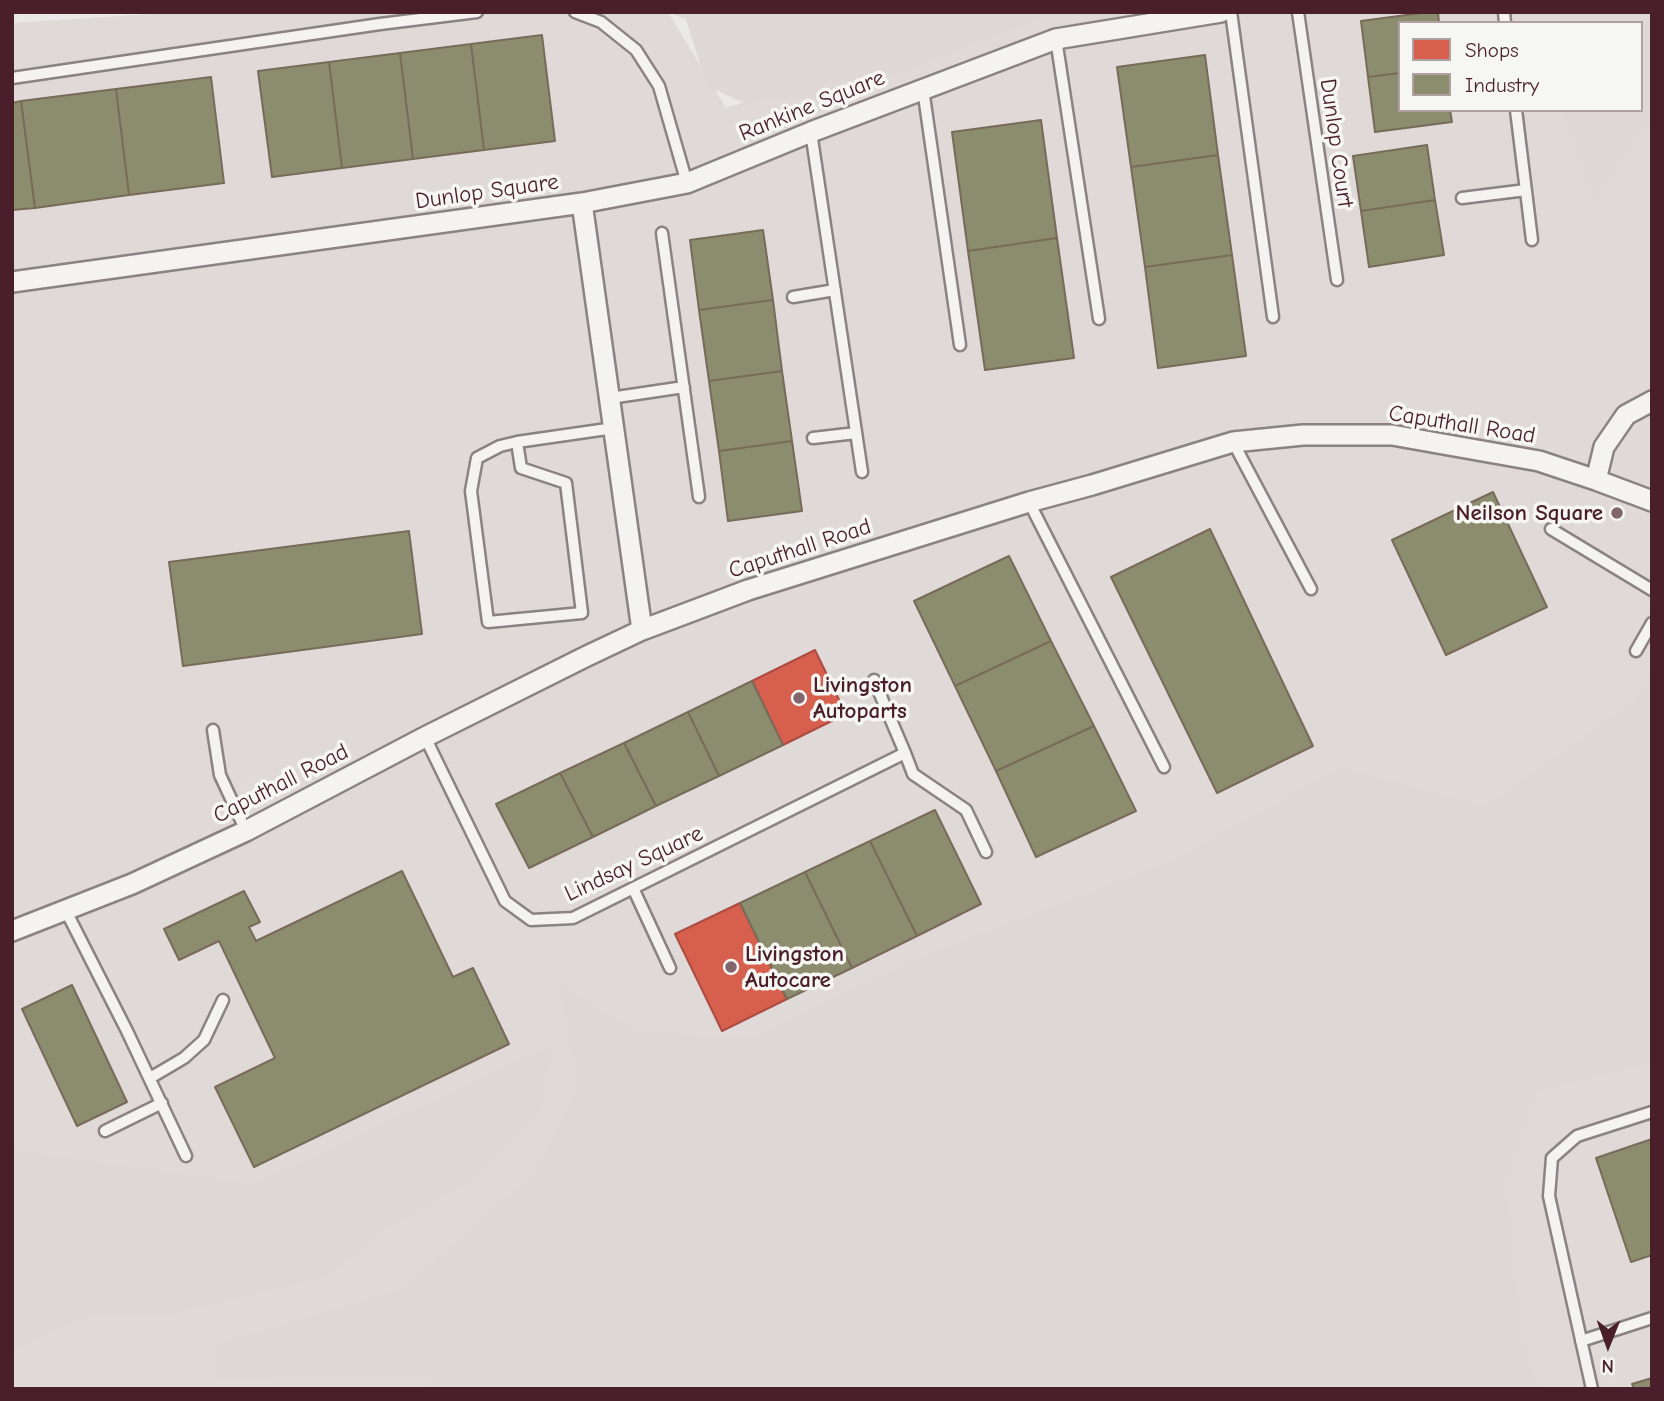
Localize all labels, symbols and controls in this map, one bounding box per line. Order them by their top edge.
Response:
legend [1398,21,1643,112]
text: Shops [1465,38,1519,62]
street label: Rankine Square [735,64,889,148]
text: Industry [1465,73,1539,97]
street label: Dunlop Court [1313,77,1359,209]
street label: Dunlop Square [414,168,560,216]
street label: Caputhall Road [1387,400,1537,450]
place label: Neilson Square [1456,499,1603,527]
marker: Neilson Square [1609,505,1625,521]
street label: Caputhall Road [725,513,875,585]
place label: Livingston Autoparts [813,671,912,725]
marker: Livingston Autoparts [791,690,807,706]
street label: Caputhall Road [209,738,353,830]
street label: Lindsay Square [560,820,708,908]
place label: Livingston Autocare [745,940,844,994]
marker: Livingston Autocare [723,959,739,975]
north arrow [1573,1310,1643,1380]
text: N [1601,1355,1614,1377]

